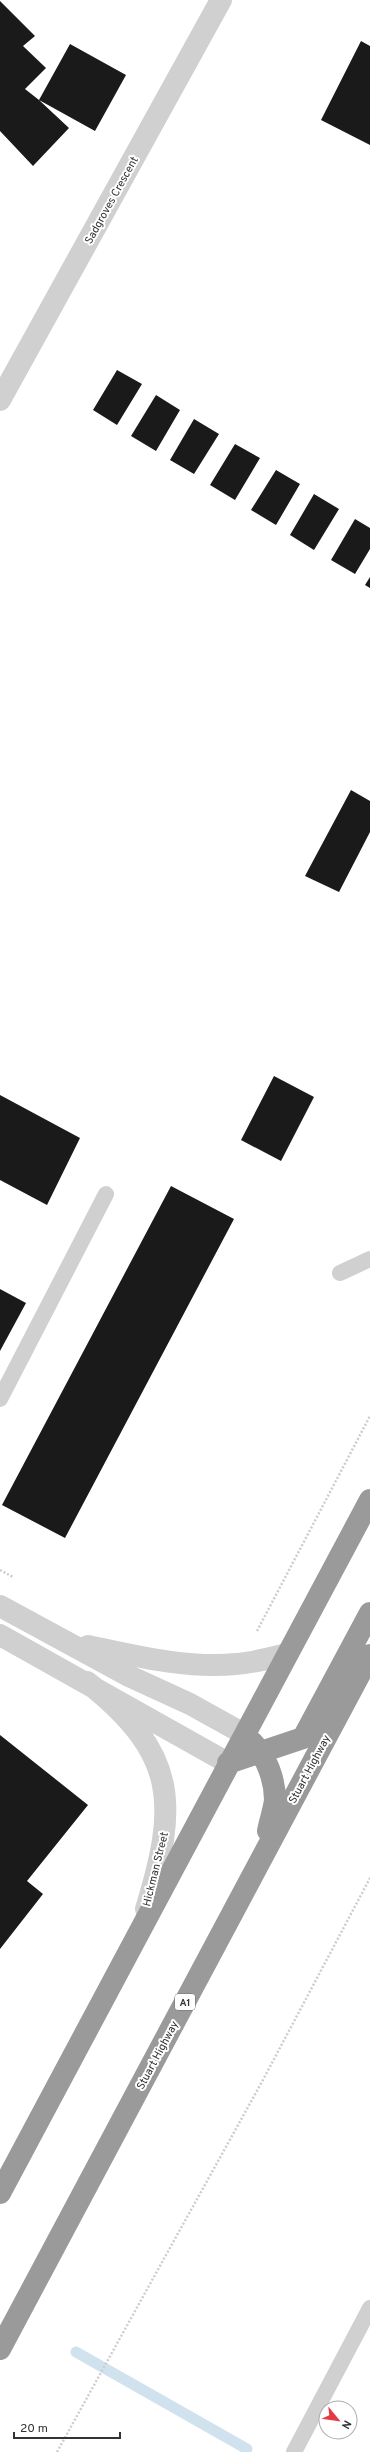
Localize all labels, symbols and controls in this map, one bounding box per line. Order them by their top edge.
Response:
street label: Sadgroves Crescent [82,154,142,247]
street label: Stuart Highway [286,1733,334,1806]
street label: Hickman Street [140,1831,172,1908]
road number: A1 [175,1994,195,2010]
street label: Stuart Highway [134,2019,182,2092]
north arrow [318,2400,358,2440]
scale bar [14,2414,120,2440]
text: N [338,2418,354,2431]
text: 20 m [20,2421,48,2437]

